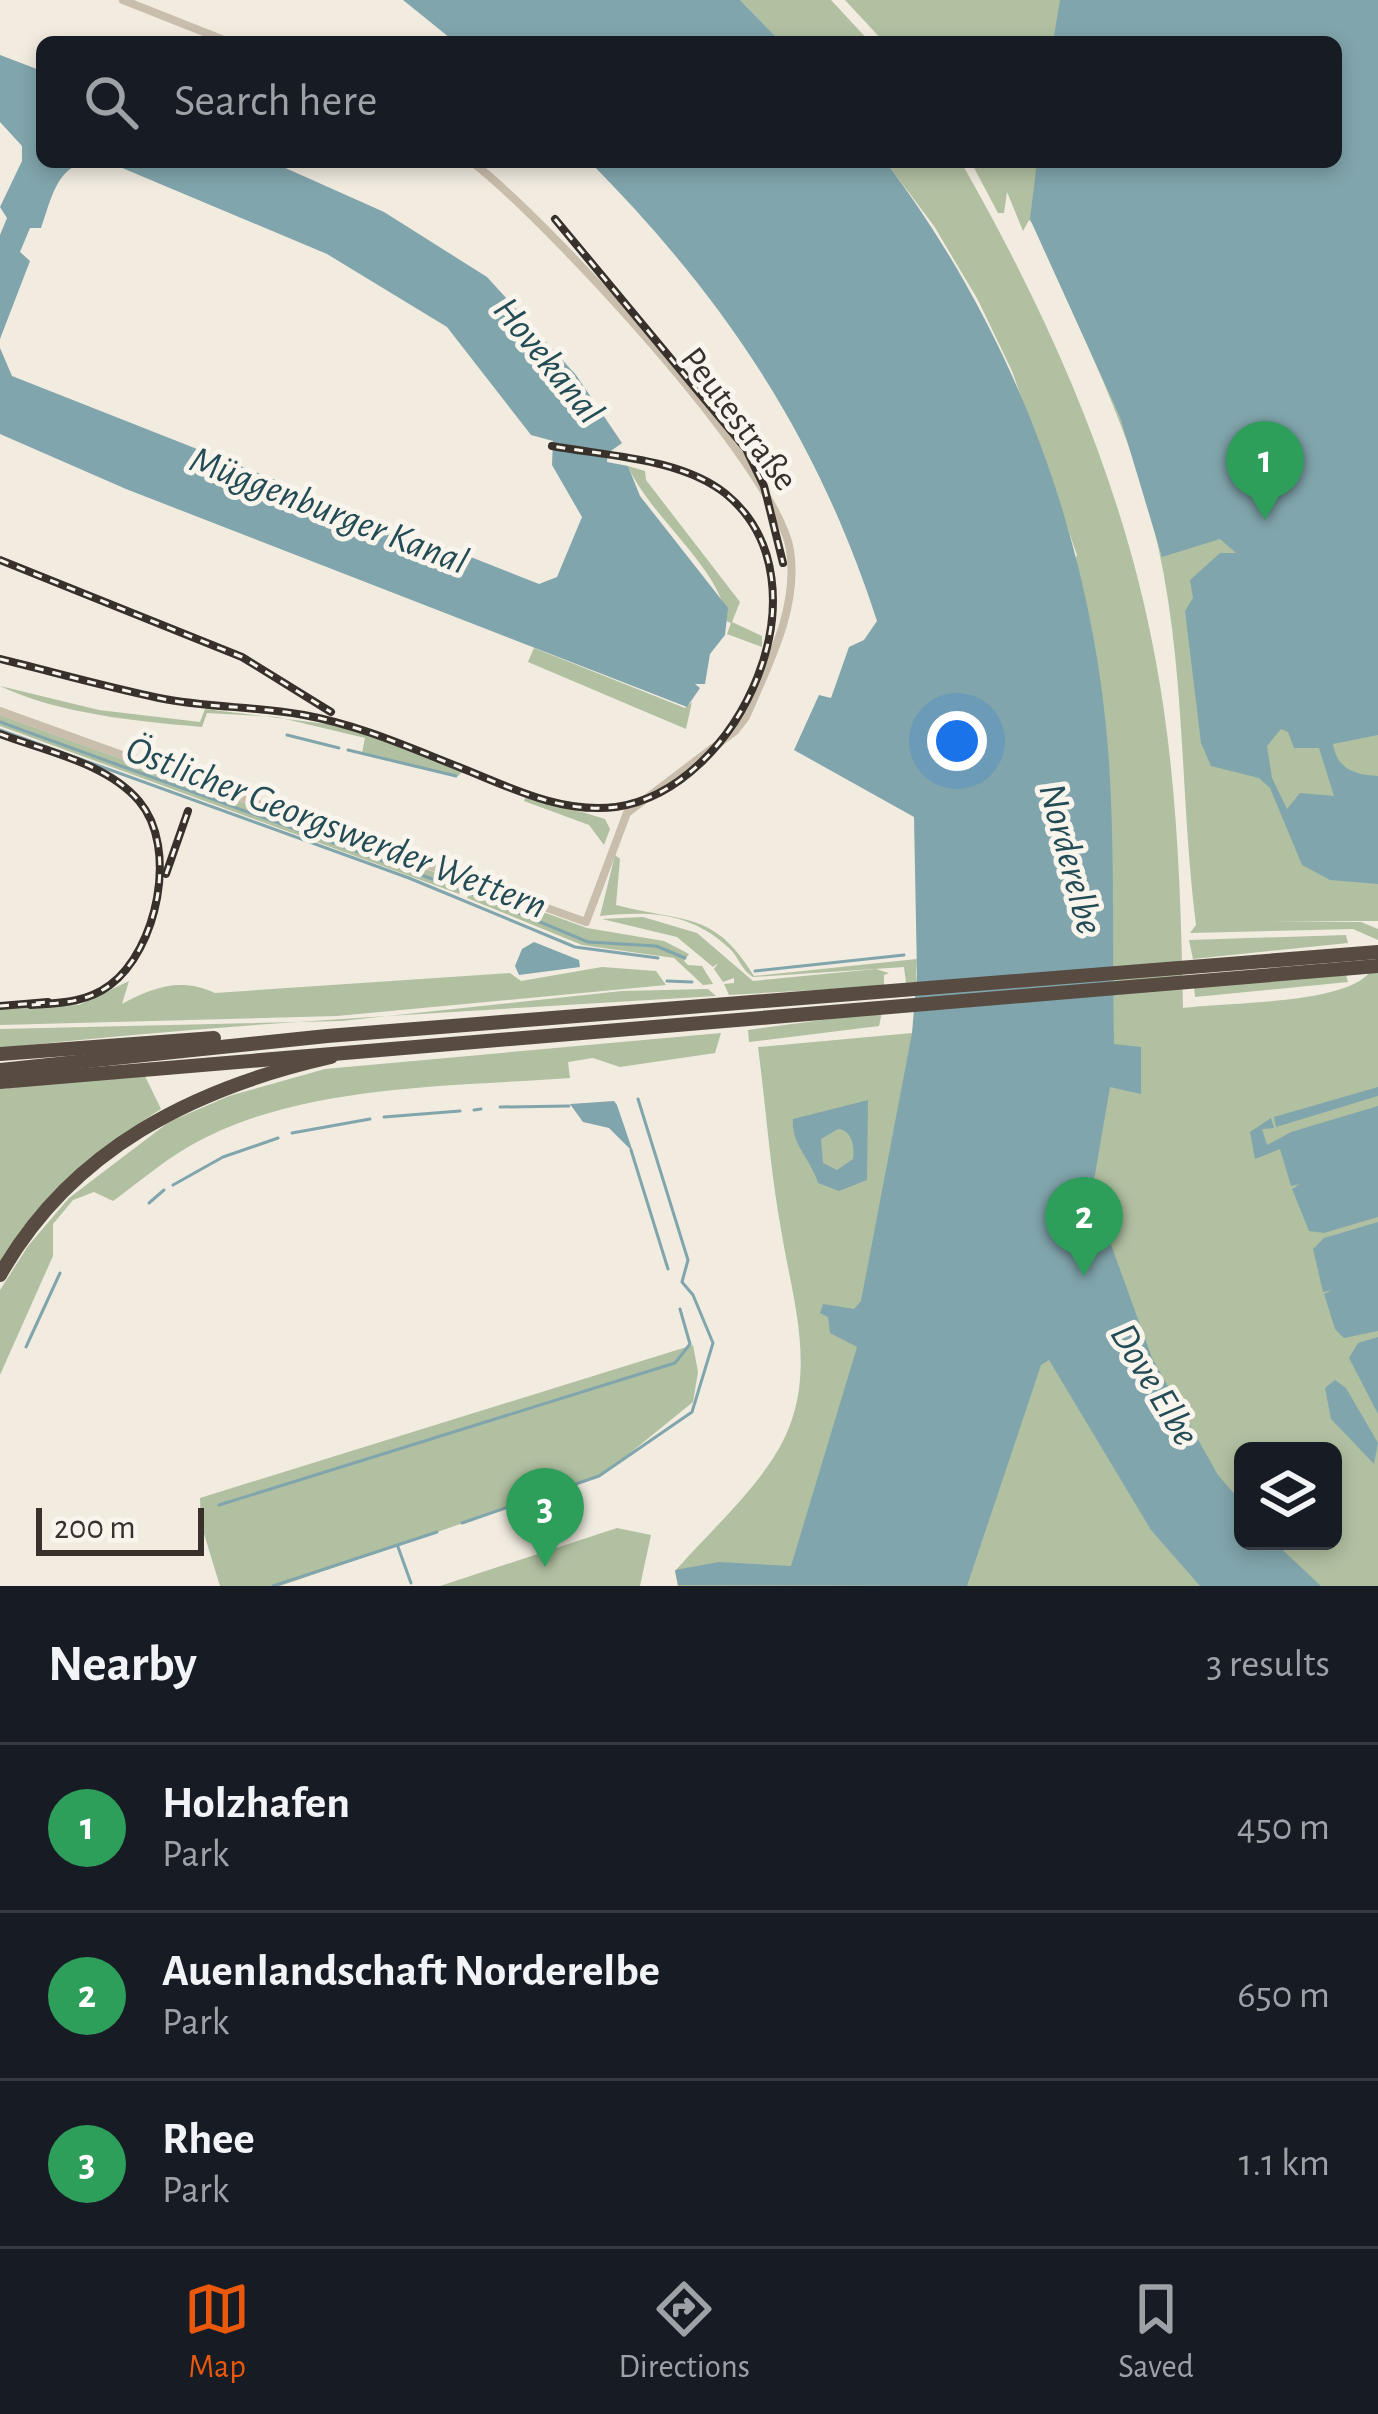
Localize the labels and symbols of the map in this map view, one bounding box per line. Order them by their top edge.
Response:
water label: Hovekanal [486,290,610,432]
street label: Peutestraße [674,341,804,497]
pin: 1 [1226,421,1304,520]
water label: Müggenburger Kanal [185,440,473,582]
your location [927,711,987,771]
water label: Östlicher Georgswerder Wettern [120,728,552,926]
water label: Norderelbe [1031,779,1109,939]
pin: 2 [1045,1177,1123,1276]
water label: Dove Elbe [1103,1317,1205,1453]
pin: 3 [506,1468,584,1567]
scale bar [36,1502,204,1555]

